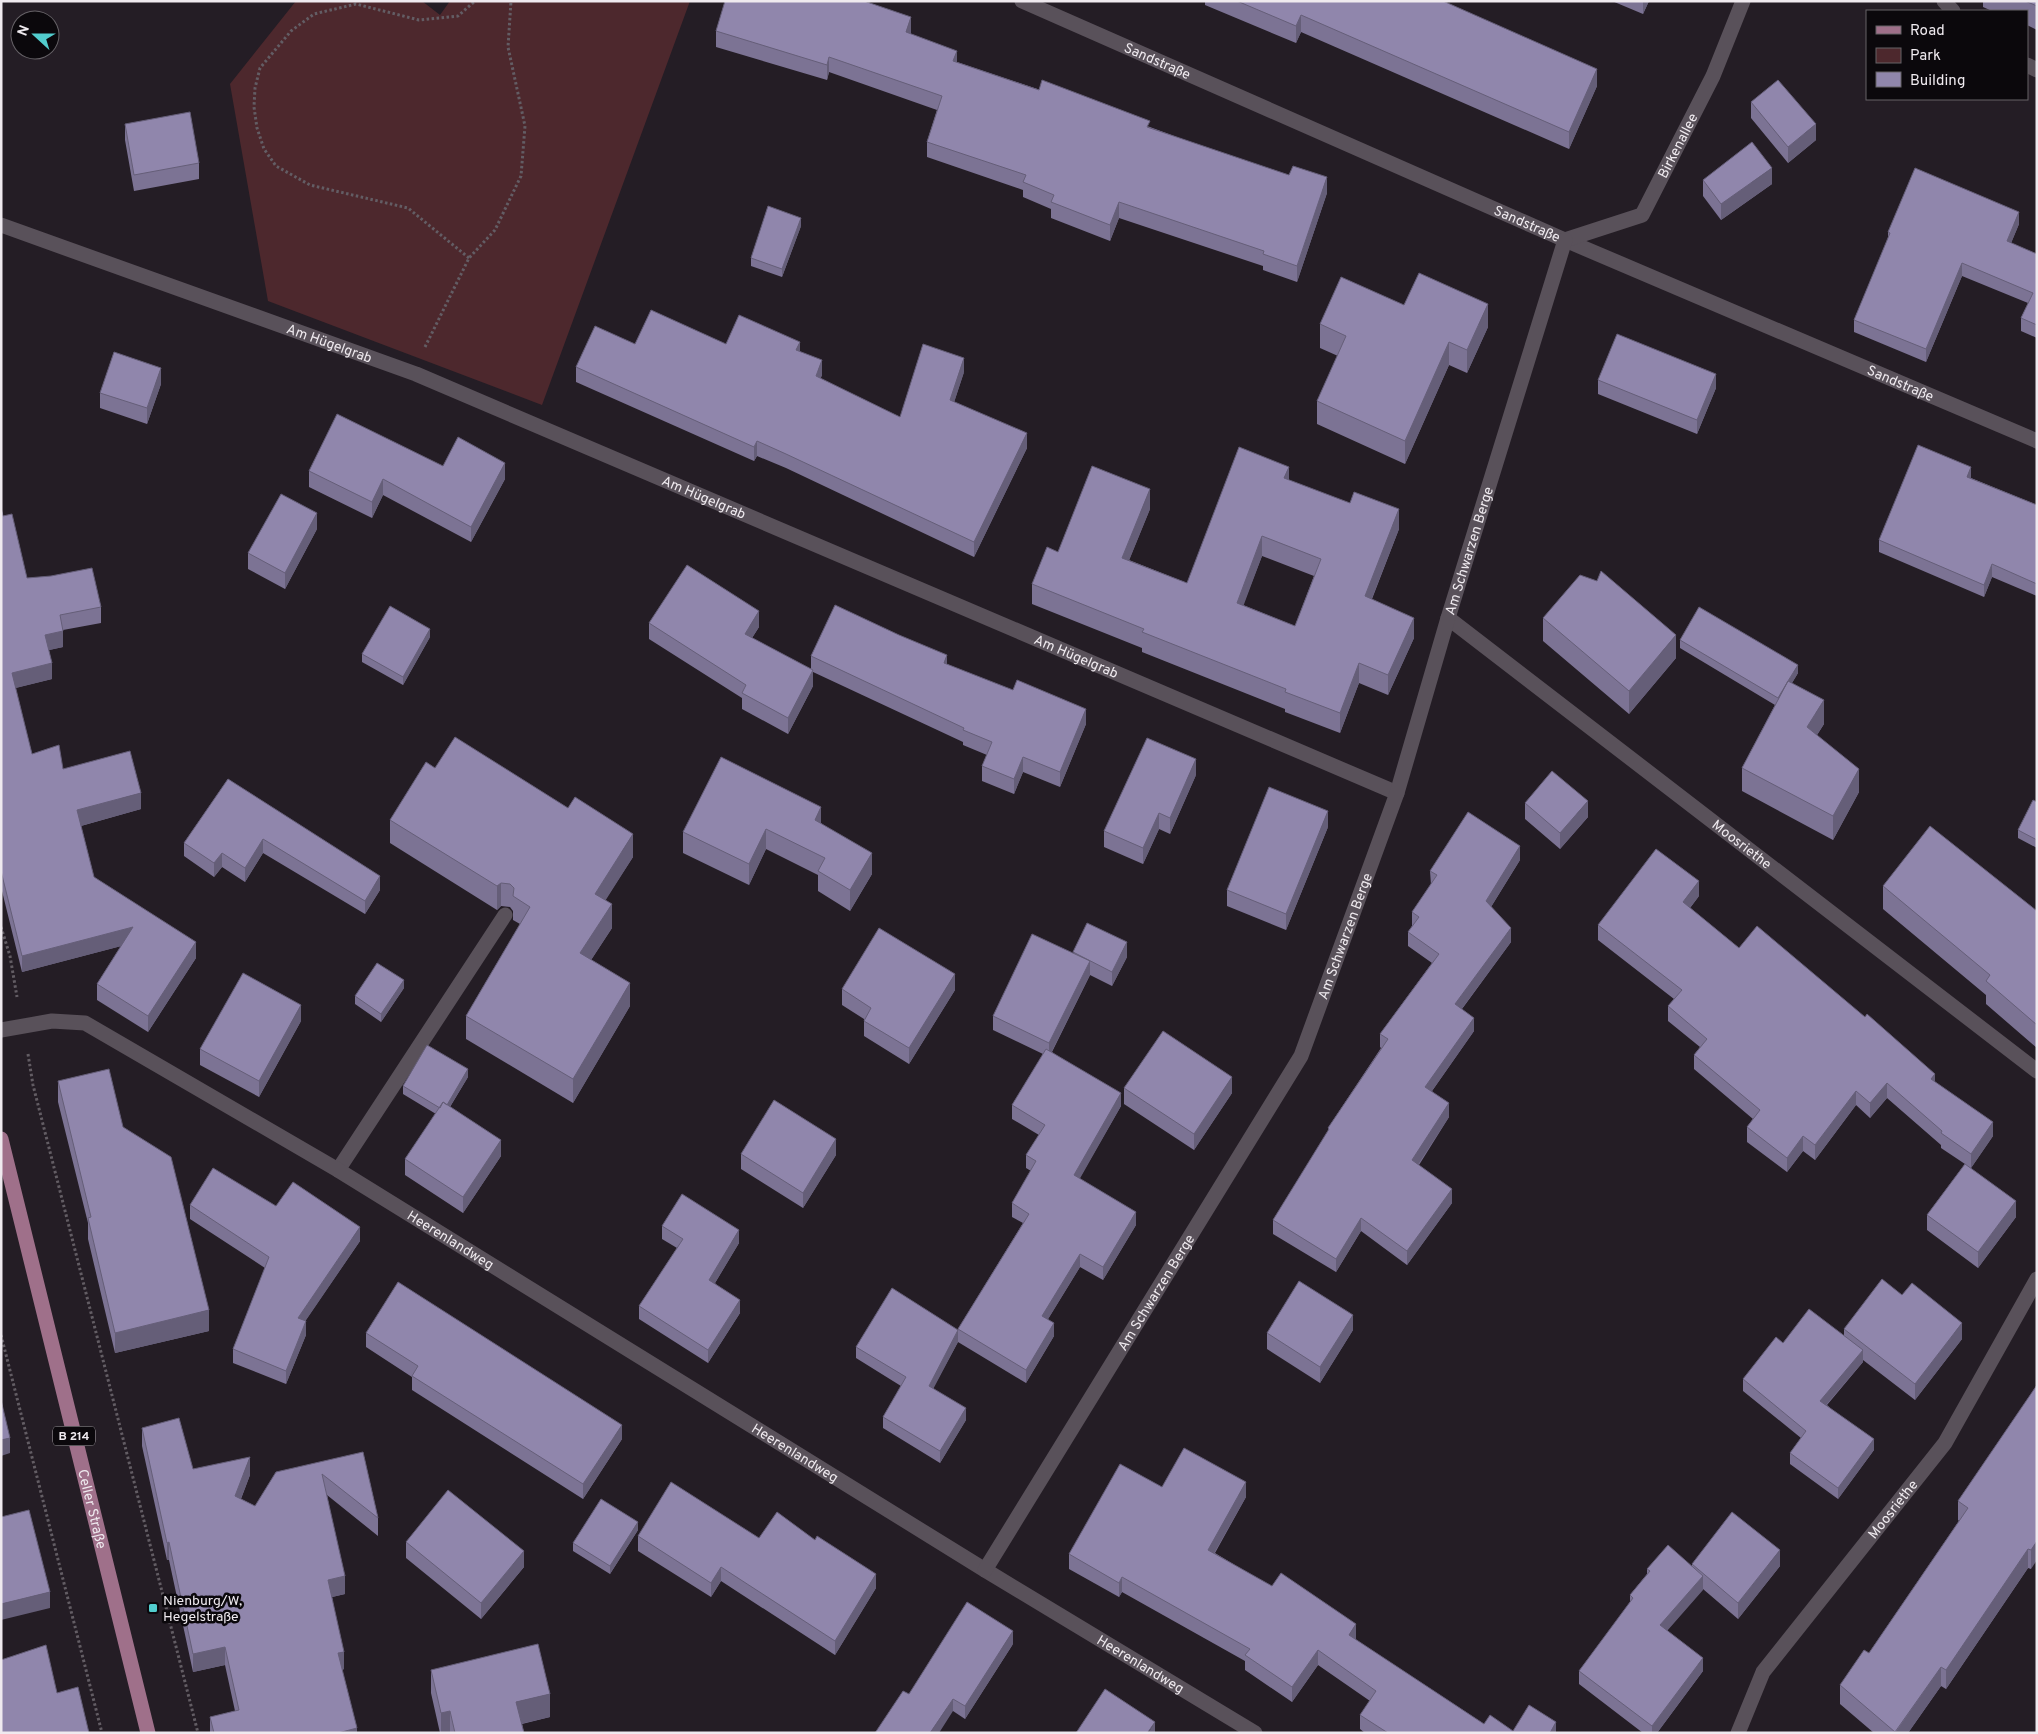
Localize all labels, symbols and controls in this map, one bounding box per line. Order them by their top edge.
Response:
north arrow [10,10,60,60]
legend [1866,10,2028,100]
text: Road [1910,22,1945,41]
text: N [15,23,34,39]
street label: Sandstraße [1121,40,1193,84]
text: Park [1910,47,1941,66]
text: Building [1910,72,1965,91]
street label: Birkenallee [1655,111,1703,182]
street label: Sandstraße [1491,203,1562,247]
street label: Am Hügelgrab [284,321,374,368]
street label: Sandstraße [1864,363,1936,406]
street label: Am Hügelgrab [659,473,748,524]
street label: Am Schwarzen Berge [1442,485,1498,618]
street label: Am Hügelgrab [1031,632,1121,683]
street label: Moosriethe [1708,817,1774,874]
street label: Am Schwarzen Berge [1315,871,1377,1002]
street label: Heerenlandweg [403,1208,496,1274]
street label: Am Schwarzen Berge [1115,1232,1199,1354]
street label: Heerenlandweg [748,1421,841,1487]
road number: B 214 [53,1426,95,1445]
street label: Celler Straße [73,1468,109,1551]
street label: Moosriethe [1865,1477,1922,1543]
place label: Nienburg/W, Hegelstraße [163,1593,242,1626]
marker: Nienburg/W, Hegelstraße [147,1602,159,1614]
street label: Heerenlandweg [1093,1632,1187,1698]

